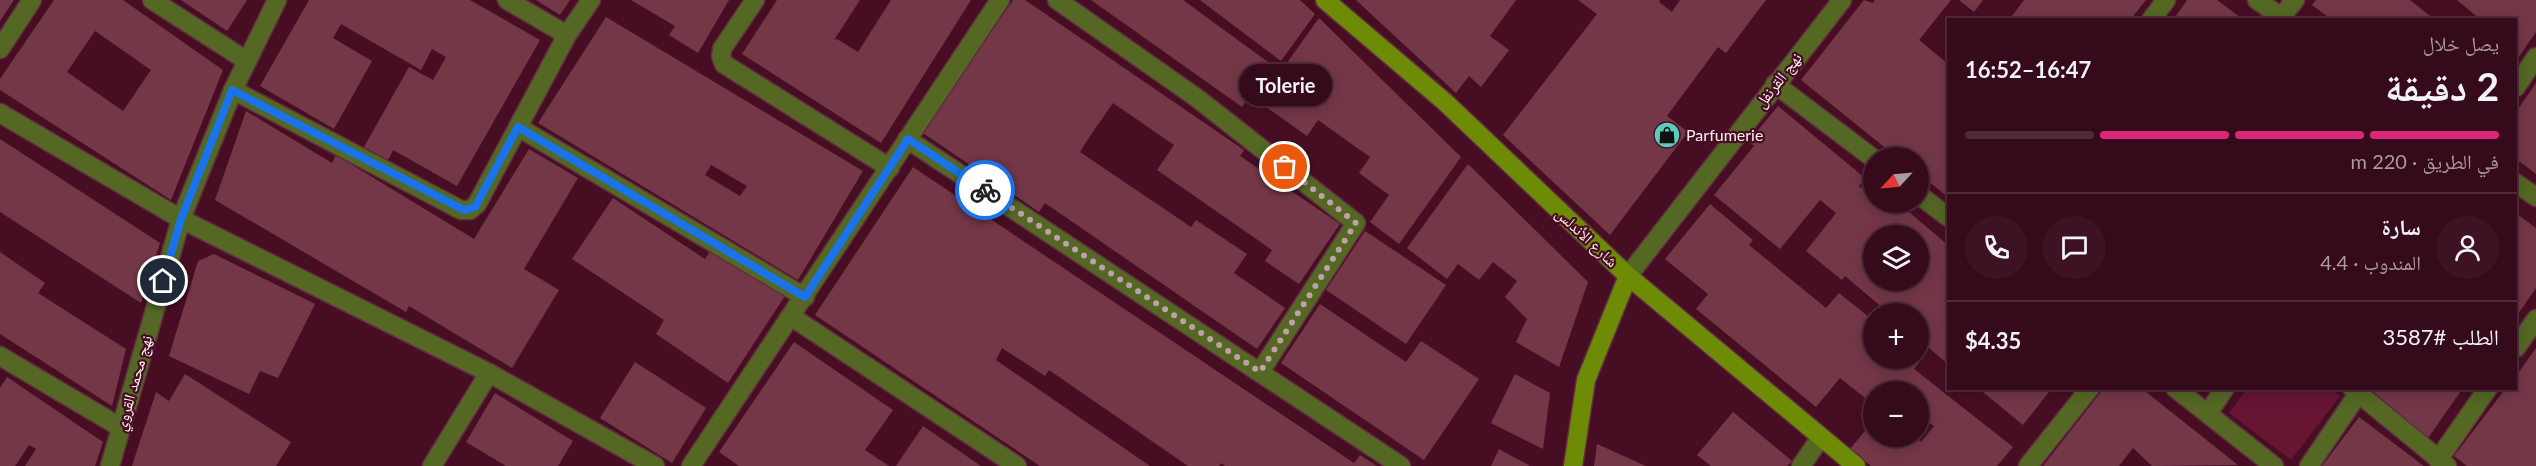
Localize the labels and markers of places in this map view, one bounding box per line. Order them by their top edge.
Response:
callout: Tolerie [1238,65,1332,107]
shop icon: Parfumerie [1652,120,1682,150]
place label: Parfumerie [1686,125,1763,144]
pin [1259,141,1310,192]
pin [137,255,188,306]

